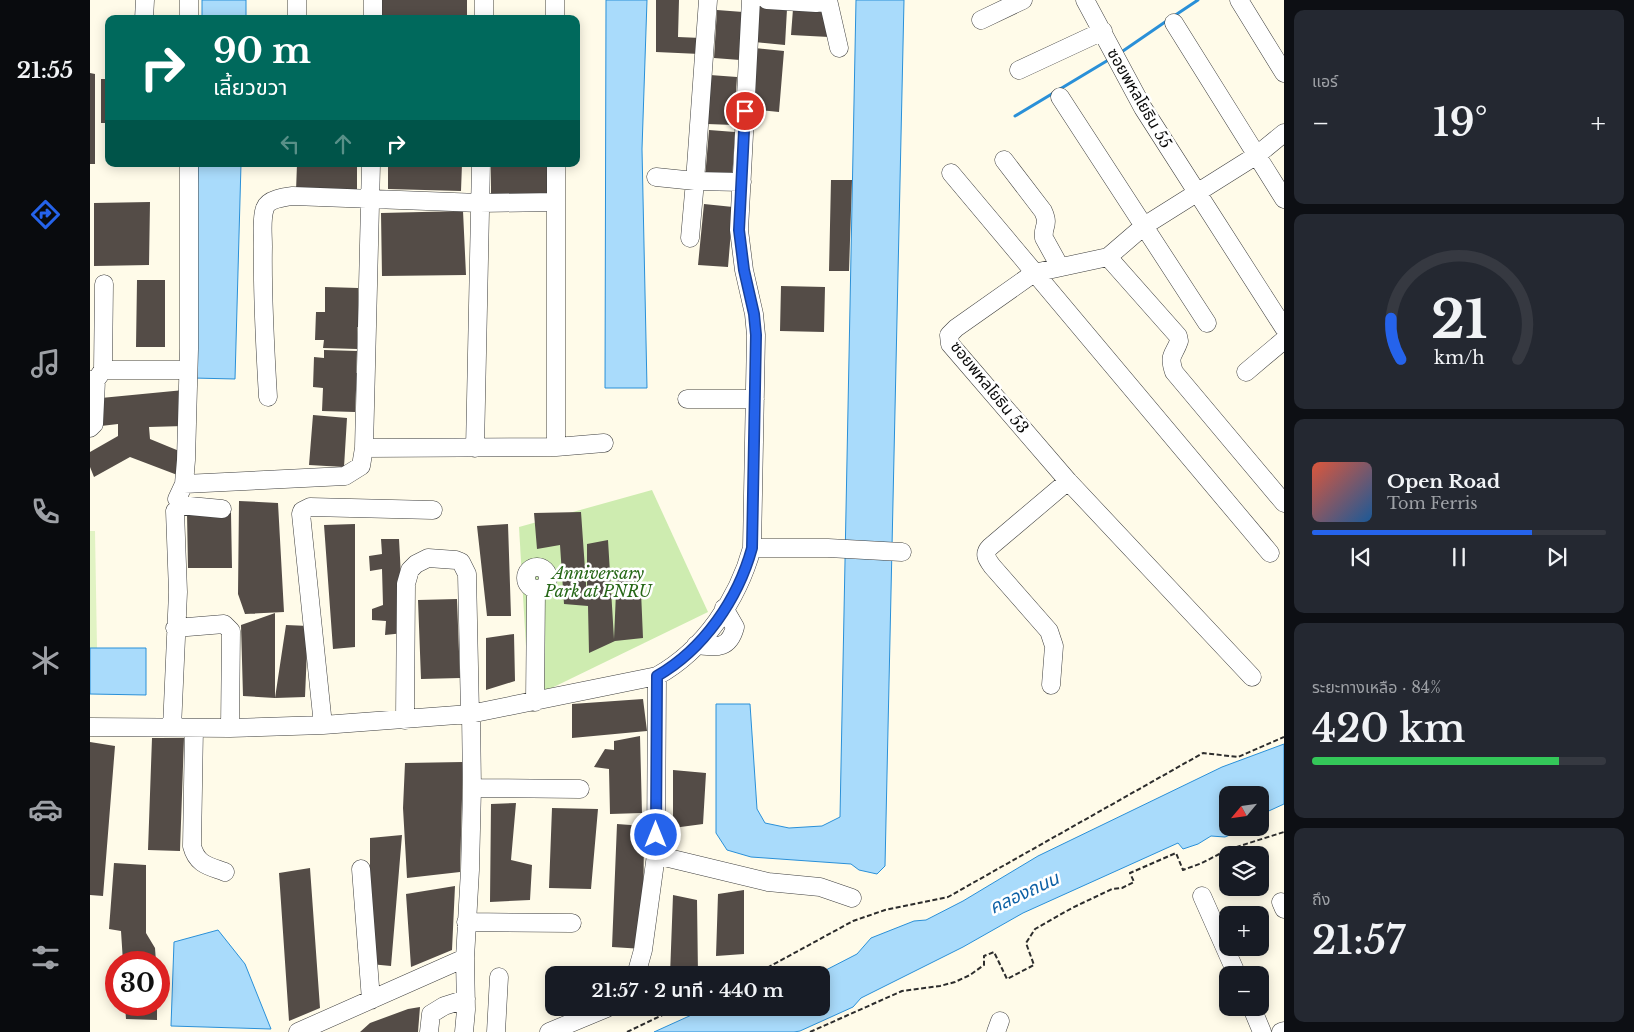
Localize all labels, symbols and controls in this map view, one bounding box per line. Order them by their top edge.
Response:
text: 90 m [213,29,311,72]
icon: right [130,35,195,100]
street label: ซอยพหลโยธิน 55 [1103,44,1177,152]
text: 21:55 [17,57,73,84]
text: แอร์ [1312,71,1338,91]
text: เลี้ยวขวา [213,74,288,101]
pin [724,90,766,132]
icon: arrive [731,97,759,125]
text: 19° [1433,99,1488,146]
text: − [1312,106,1330,141]
text: + [1591,106,1606,141]
icon: left [276,130,304,158]
icon: ahead [329,130,357,158]
icon: right [382,130,410,158]
icon: directions [28,197,63,232]
text: 21 [1431,288,1487,352]
street label: ซอยพหลโยธิน 53 [947,337,1033,437]
icon: music [28,346,63,381]
text: km/h [1434,347,1484,369]
text: Open Road [1387,470,1500,493]
text: Tom Ferris [1387,493,1478,513]
icon: phone [28,494,63,529]
icon: previous [1347,543,1375,571]
icon: pause [1445,543,1473,571]
icon: next [1543,543,1571,571]
park label: Anniversary Park at PNRU [543,563,653,601]
icon: climate [28,643,63,678]
text: ระยะทางเหลือ · 84% [1312,677,1441,697]
text: 420 km [1312,705,1465,752]
north arrow [1219,786,1269,836]
map controls [1219,786,1269,1016]
icon: car [28,792,63,827]
position arrow [629,808,681,860]
button: layers [1219,846,1269,896]
water label: คลองถนน [986,867,1063,919]
text: ถึง [1312,889,1330,909]
button: + [1219,906,1269,956]
text: 21:57 [1312,917,1406,964]
icon: filters [28,940,63,975]
speed limit sign: 30 [105,951,170,1016]
button: − [1219,966,1269,1016]
text: 21:57 · 2 นาที · 440 m [591,979,784,1002]

